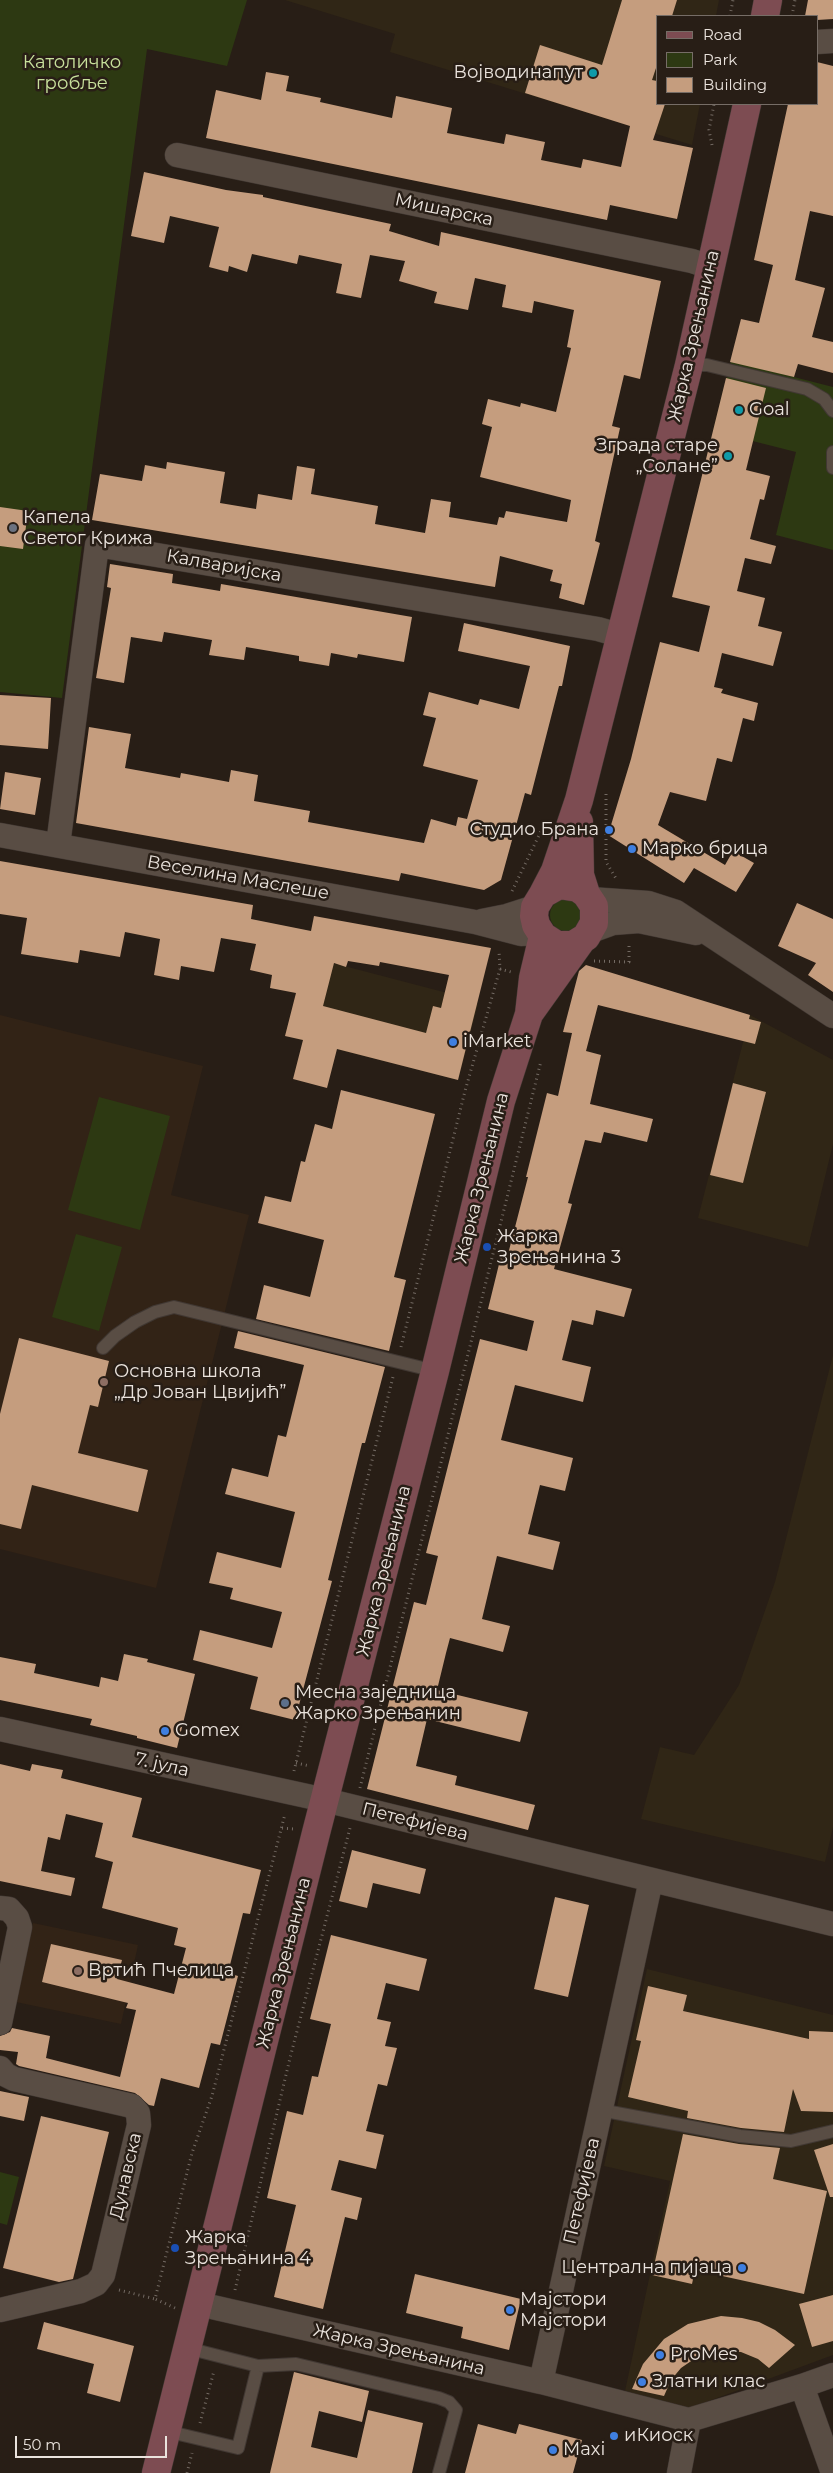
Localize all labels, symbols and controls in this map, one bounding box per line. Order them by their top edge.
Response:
legend [656,15,818,105]
text: Road [703,25,742,44]
text: Park [703,50,737,69]
park label: Католичко гробље [23,52,121,94]
place label: Војводинапут [453,62,583,84]
marker: Војводинапут [587,67,599,79]
text: Building [703,75,767,94]
street label: Мишарска [393,189,495,231]
street label: Жарка Зрењанина [664,248,724,424]
place label: Goal [749,399,790,421]
marker: Goal [733,404,745,416]
place label: Зграда старе „Солане” [596,435,718,478]
marker: Зграда старе „Солане” [722,450,734,462]
place label: Капела Светог Крижа [23,507,153,550]
marker: Капела Светог Крижа [7,522,19,534]
street label: Калваријска [165,545,283,587]
place label: Студио Брана [469,819,599,841]
marker: Студио Брана [603,824,615,836]
place label: Марко брица [642,838,768,860]
marker: Марко брица [626,843,638,855]
street label: Веселина Маслеше [145,851,331,905]
place label: iMarket [463,1031,531,1053]
marker: iMarket [447,1036,459,1048]
street label: Жарка Зрењанина [450,1090,514,1266]
place label: Жарка Зрењанина 3 [497,1226,621,1268]
marker: Жарка Зрењанина 3 [481,1241,493,1253]
place label: Основна школа „Др Јован Цвијић” [114,1361,286,1404]
marker: Основна школа „Др Јован Цвијић” [98,1376,110,1388]
street label: Жарка Зрењанина [352,1483,416,1659]
place label: Месна заједница Жарко Зрењанин [295,1682,461,1725]
marker: Месна заједница Жарко Зрењанин [279,1697,291,1709]
place label: Gomex [175,1720,240,1742]
marker: Gomex [159,1725,171,1737]
street label: 7. јула [133,1748,191,1782]
street label: Петефијева [360,1798,470,1846]
street label: Жарка Зрењанина [252,1875,316,2051]
place label: Вртић Пчелица [88,1960,234,1982]
marker: Вртић Пчелица [72,1965,84,1977]
street label: Дунавска [106,2131,146,2221]
street label: Петефијева [559,2136,605,2246]
place label: Жарка Зрењанина 4 [185,2227,311,2270]
marker: Жарка Зрењанина 4 [169,2242,181,2254]
place label: Централна пијаца [561,2257,732,2279]
marker: Централна пијаца [736,2262,748,2274]
place label: Мајстори Мајстори [520,2289,607,2332]
marker: Мајстори Мајстори [504,2304,516,2316]
street label: Жарка Зрењанина [311,2320,487,2380]
place label: ProMes [670,2344,738,2366]
marker: ProMes [654,2349,666,2361]
place label: Златни клас [652,2371,765,2393]
marker: Златни клас [636,2376,648,2388]
place label: иКиоск [624,2425,693,2447]
scale bar [18,2426,170,2458]
marker: иКиоск [608,2430,620,2442]
text: 50 m [23,2435,61,2454]
place label: Maxi [563,2439,605,2461]
marker: Maxi [547,2444,559,2456]

